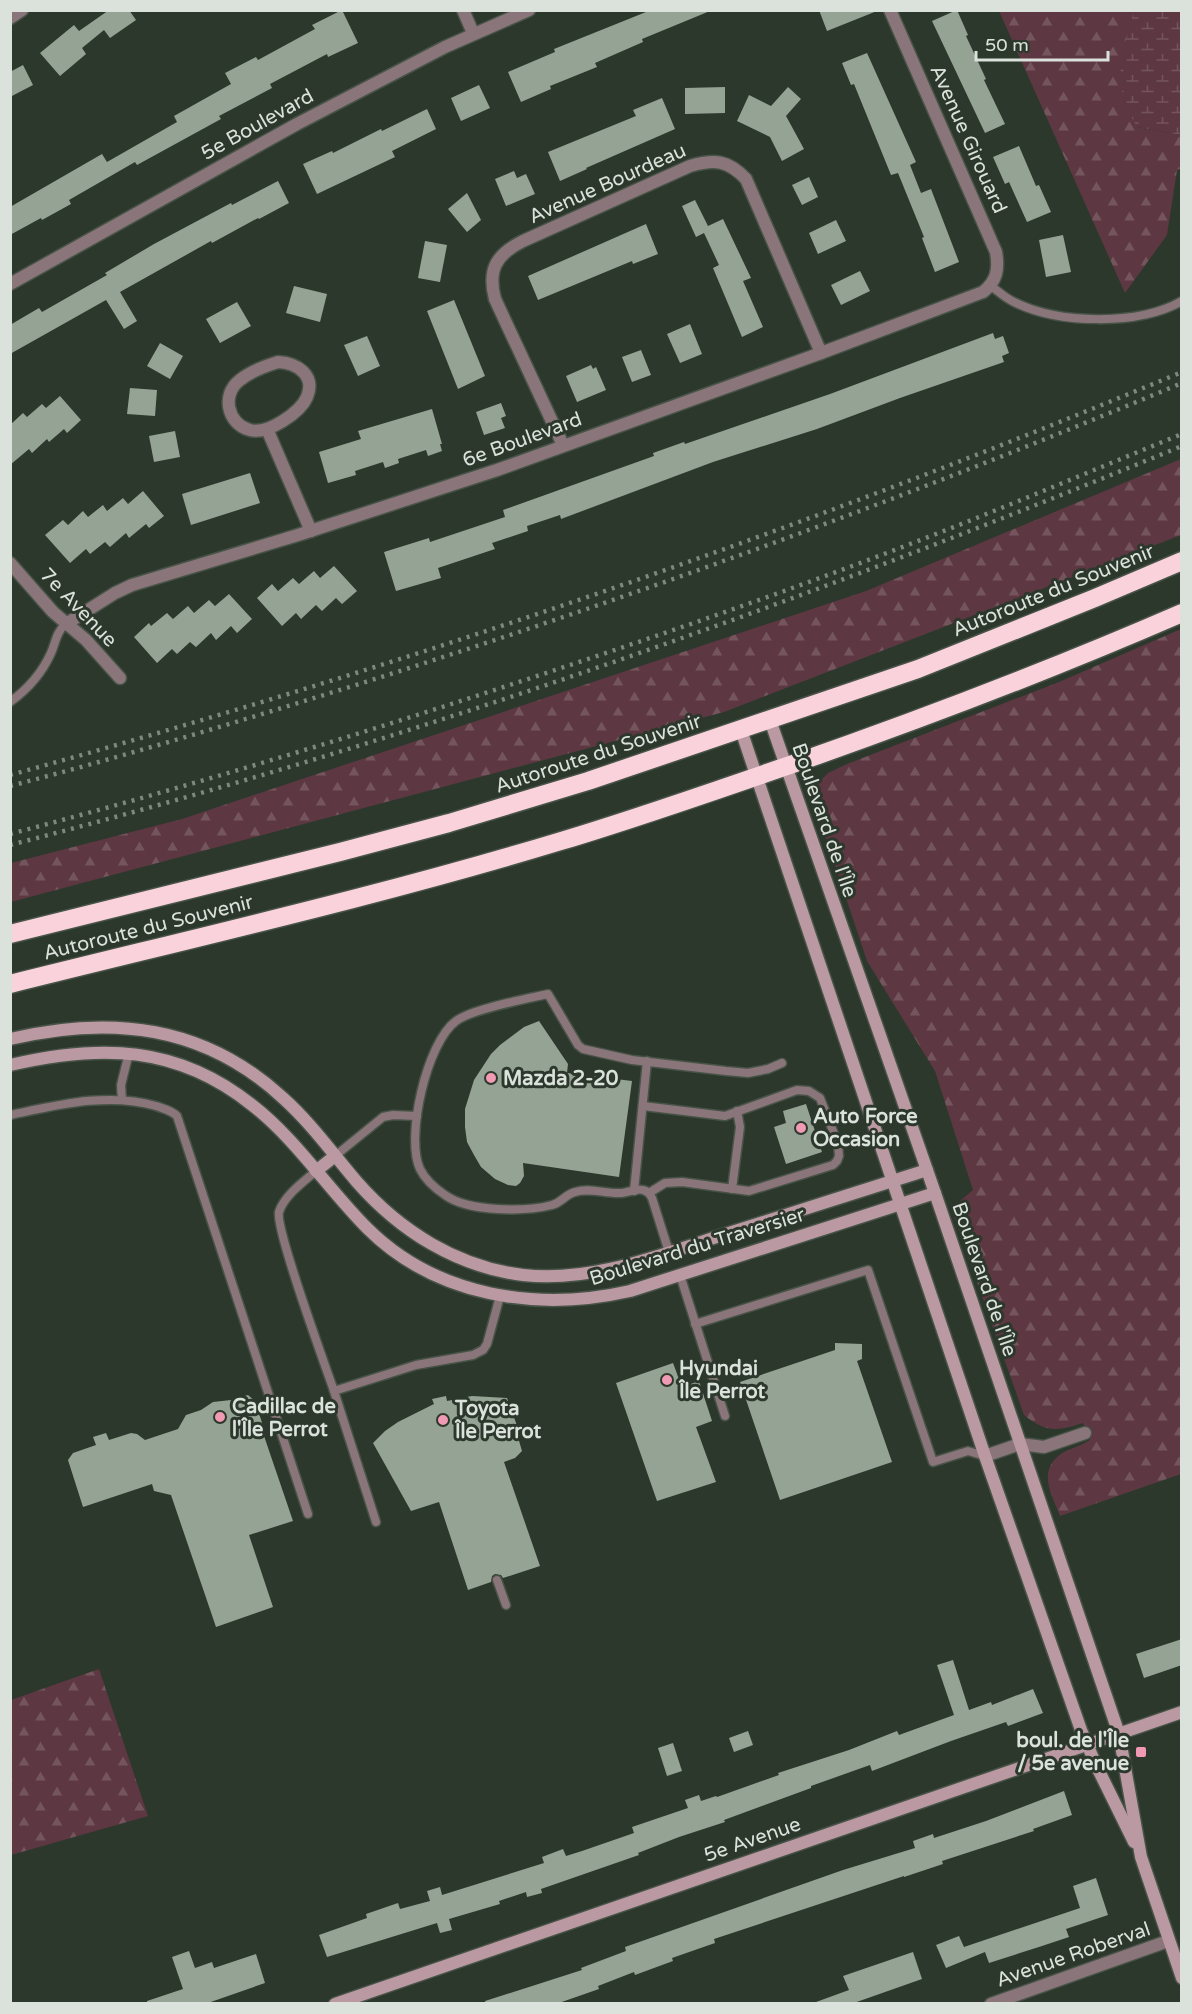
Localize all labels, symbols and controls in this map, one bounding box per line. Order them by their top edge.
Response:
scale bar [976,24,1108,62]
text: 50 m [985,34,1029,56]
street label: Avenue Girouard [925,62,1012,217]
street label: 5e Boulevard [197,84,318,166]
street label: Avenue Bourdeau [525,138,690,229]
street label: 6e Boulevard [459,407,585,473]
street label: Autoroute du Souvenir [949,539,1158,642]
street label: 7e Avenue [35,563,122,652]
street label: Autoroute du Souvenir [492,709,705,799]
street label: Boulevard de l'Île [786,740,863,901]
street label: Autoroute du Souvenir [41,890,256,966]
place label: Mazda 2-20 [503,1067,619,1091]
marker: Mazda 2-20 [484,1071,498,1085]
place label: Auto Force Occasion [813,1105,917,1152]
marker: Auto Force Occasion [794,1121,808,1135]
street label: Boulevard de l'Île [946,1199,1023,1360]
street label: Boulevard du Traversier [587,1203,808,1291]
place label: Hyundai Île Perrot [678,1357,766,1404]
marker: Hyundai Île Perrot [660,1373,674,1387]
place label: Cadillac de l'Île Perrot [232,1395,336,1442]
place label: Toyota Île Perrot [454,1397,542,1444]
marker: Cadillac de l'Île Perrot [213,1410,227,1424]
marker: Toyota Île Perrot [436,1413,450,1427]
place label: boul. de l'Île / 5e avenue [1016,1728,1129,1776]
marker: boul. de l'Île / 5e avenue [1134,1745,1148,1759]
street label: 5e Avenue [701,1812,804,1868]
street label: Avenue Roberval [993,1917,1154,1993]

